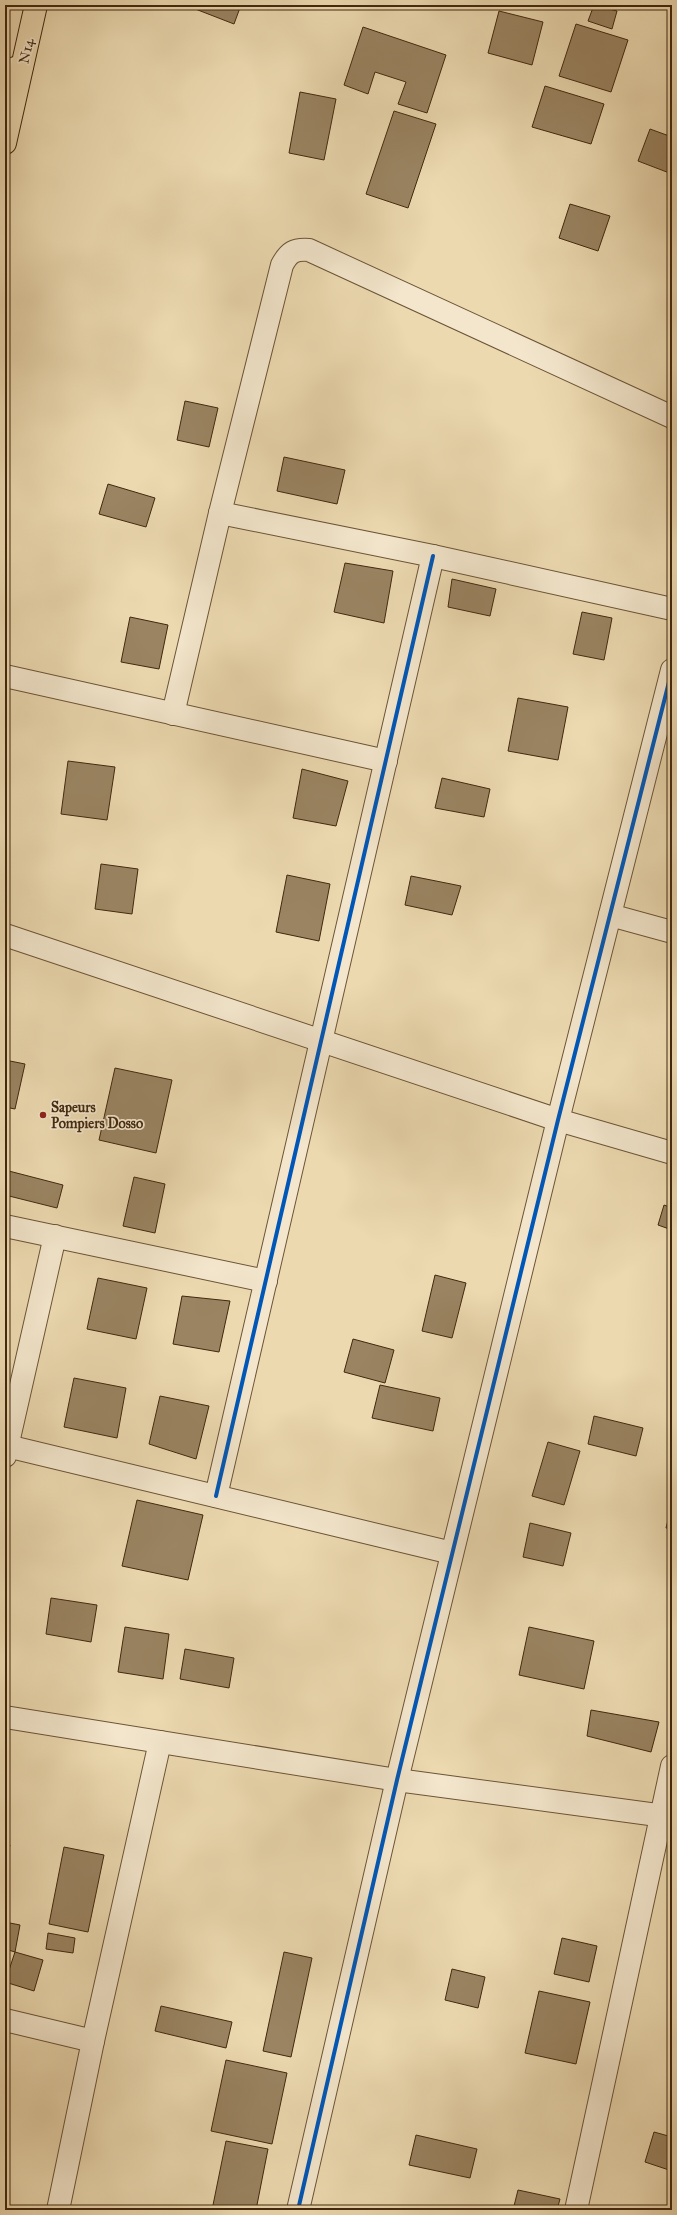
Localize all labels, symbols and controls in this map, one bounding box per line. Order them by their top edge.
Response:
street label: N14 [15,36,38,65]
place label: Sapeurs Pompiers Dosso [51,1099,143,1133]
marker: Sapeurs Pompiers Dosso [38,1110,48,1120]

